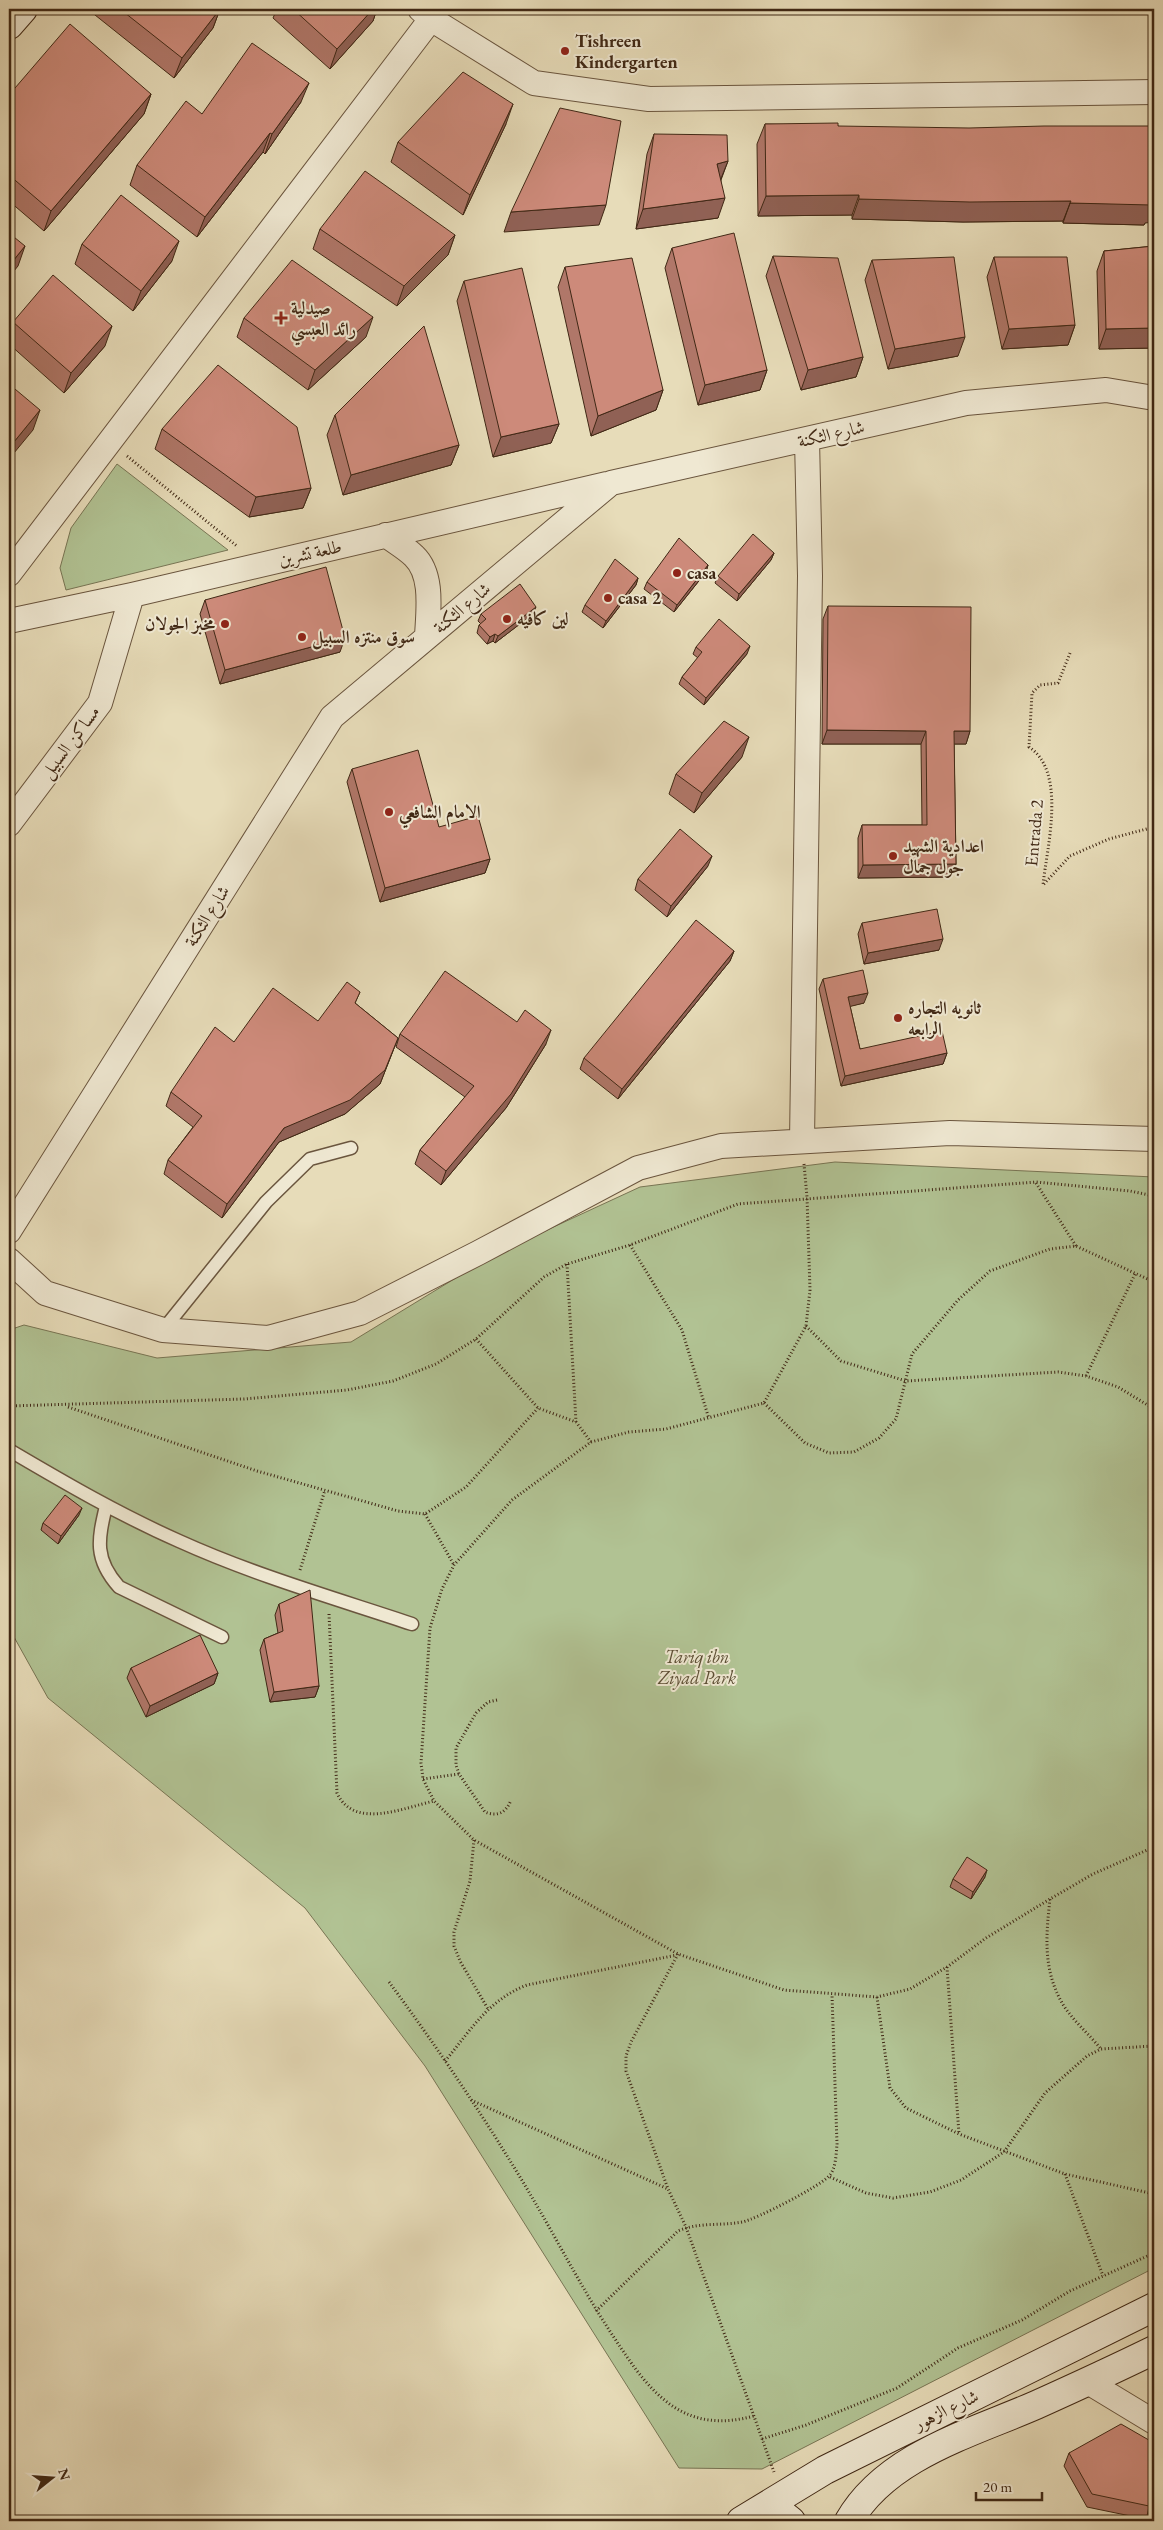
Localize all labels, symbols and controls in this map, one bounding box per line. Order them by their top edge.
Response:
place label: Tishreen Kindergarten [575,29,678,73]
marker: Tishreen Kindergarten [559,45,571,57]
place label: صيدلية رائد العبسي [291,296,356,346]
marker: صيدلية رائد العبسي [275,312,287,324]
street label: شارع الثكنة [795,415,868,456]
street label: طلعة تشرين [276,534,344,572]
place label: casa [687,561,716,584]
marker: casa [671,567,683,579]
street label: شارع الثكنة [428,577,498,641]
place label: casa 2 [618,586,662,609]
marker: casa 2 [602,592,614,604]
place label: لين كافيه [517,607,569,630]
place label: مخبز الجولان [145,612,216,635]
marker: لين كافيه [501,613,513,625]
marker: مخبز الجولان [219,618,231,630]
place label: سوق منتزه السبيل [312,625,415,650]
marker: سوق منتزه السبيل [296,631,308,643]
street label: مساكن السبيل [35,701,106,784]
street label: Entrada 2 [1019,798,1048,867]
place label: الامام الشافعي [399,800,481,829]
marker: الامام الشافعي [383,806,395,818]
place label: اعدادية الشهيد جول جمال [903,834,984,878]
marker: اعدادية الشهيد جول جمال [887,850,899,862]
street label: شارع الثكنة [179,881,238,953]
place label: ثانويه التجاره الرابعه [908,996,981,1040]
marker: ثانويه التجاره الرابعه [892,1012,904,1024]
park label: Tariq ibn Ziyad Park [657,1645,736,1690]
street label: شارع الزهور [908,2384,984,2440]
north arrow [28,2452,78,2502]
text: N [54,2466,75,2483]
scale bar [976,2470,1042,2502]
text: 20 m [983,2477,1012,2496]

